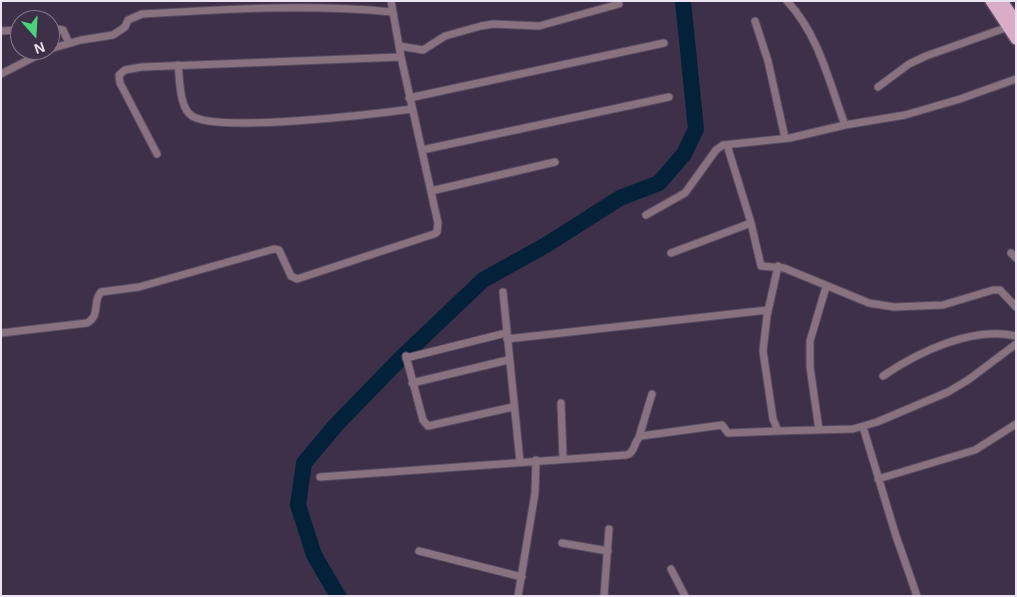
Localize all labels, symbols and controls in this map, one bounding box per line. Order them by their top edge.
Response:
north arrow [10,10,60,60]
text: N [32,39,47,57]

